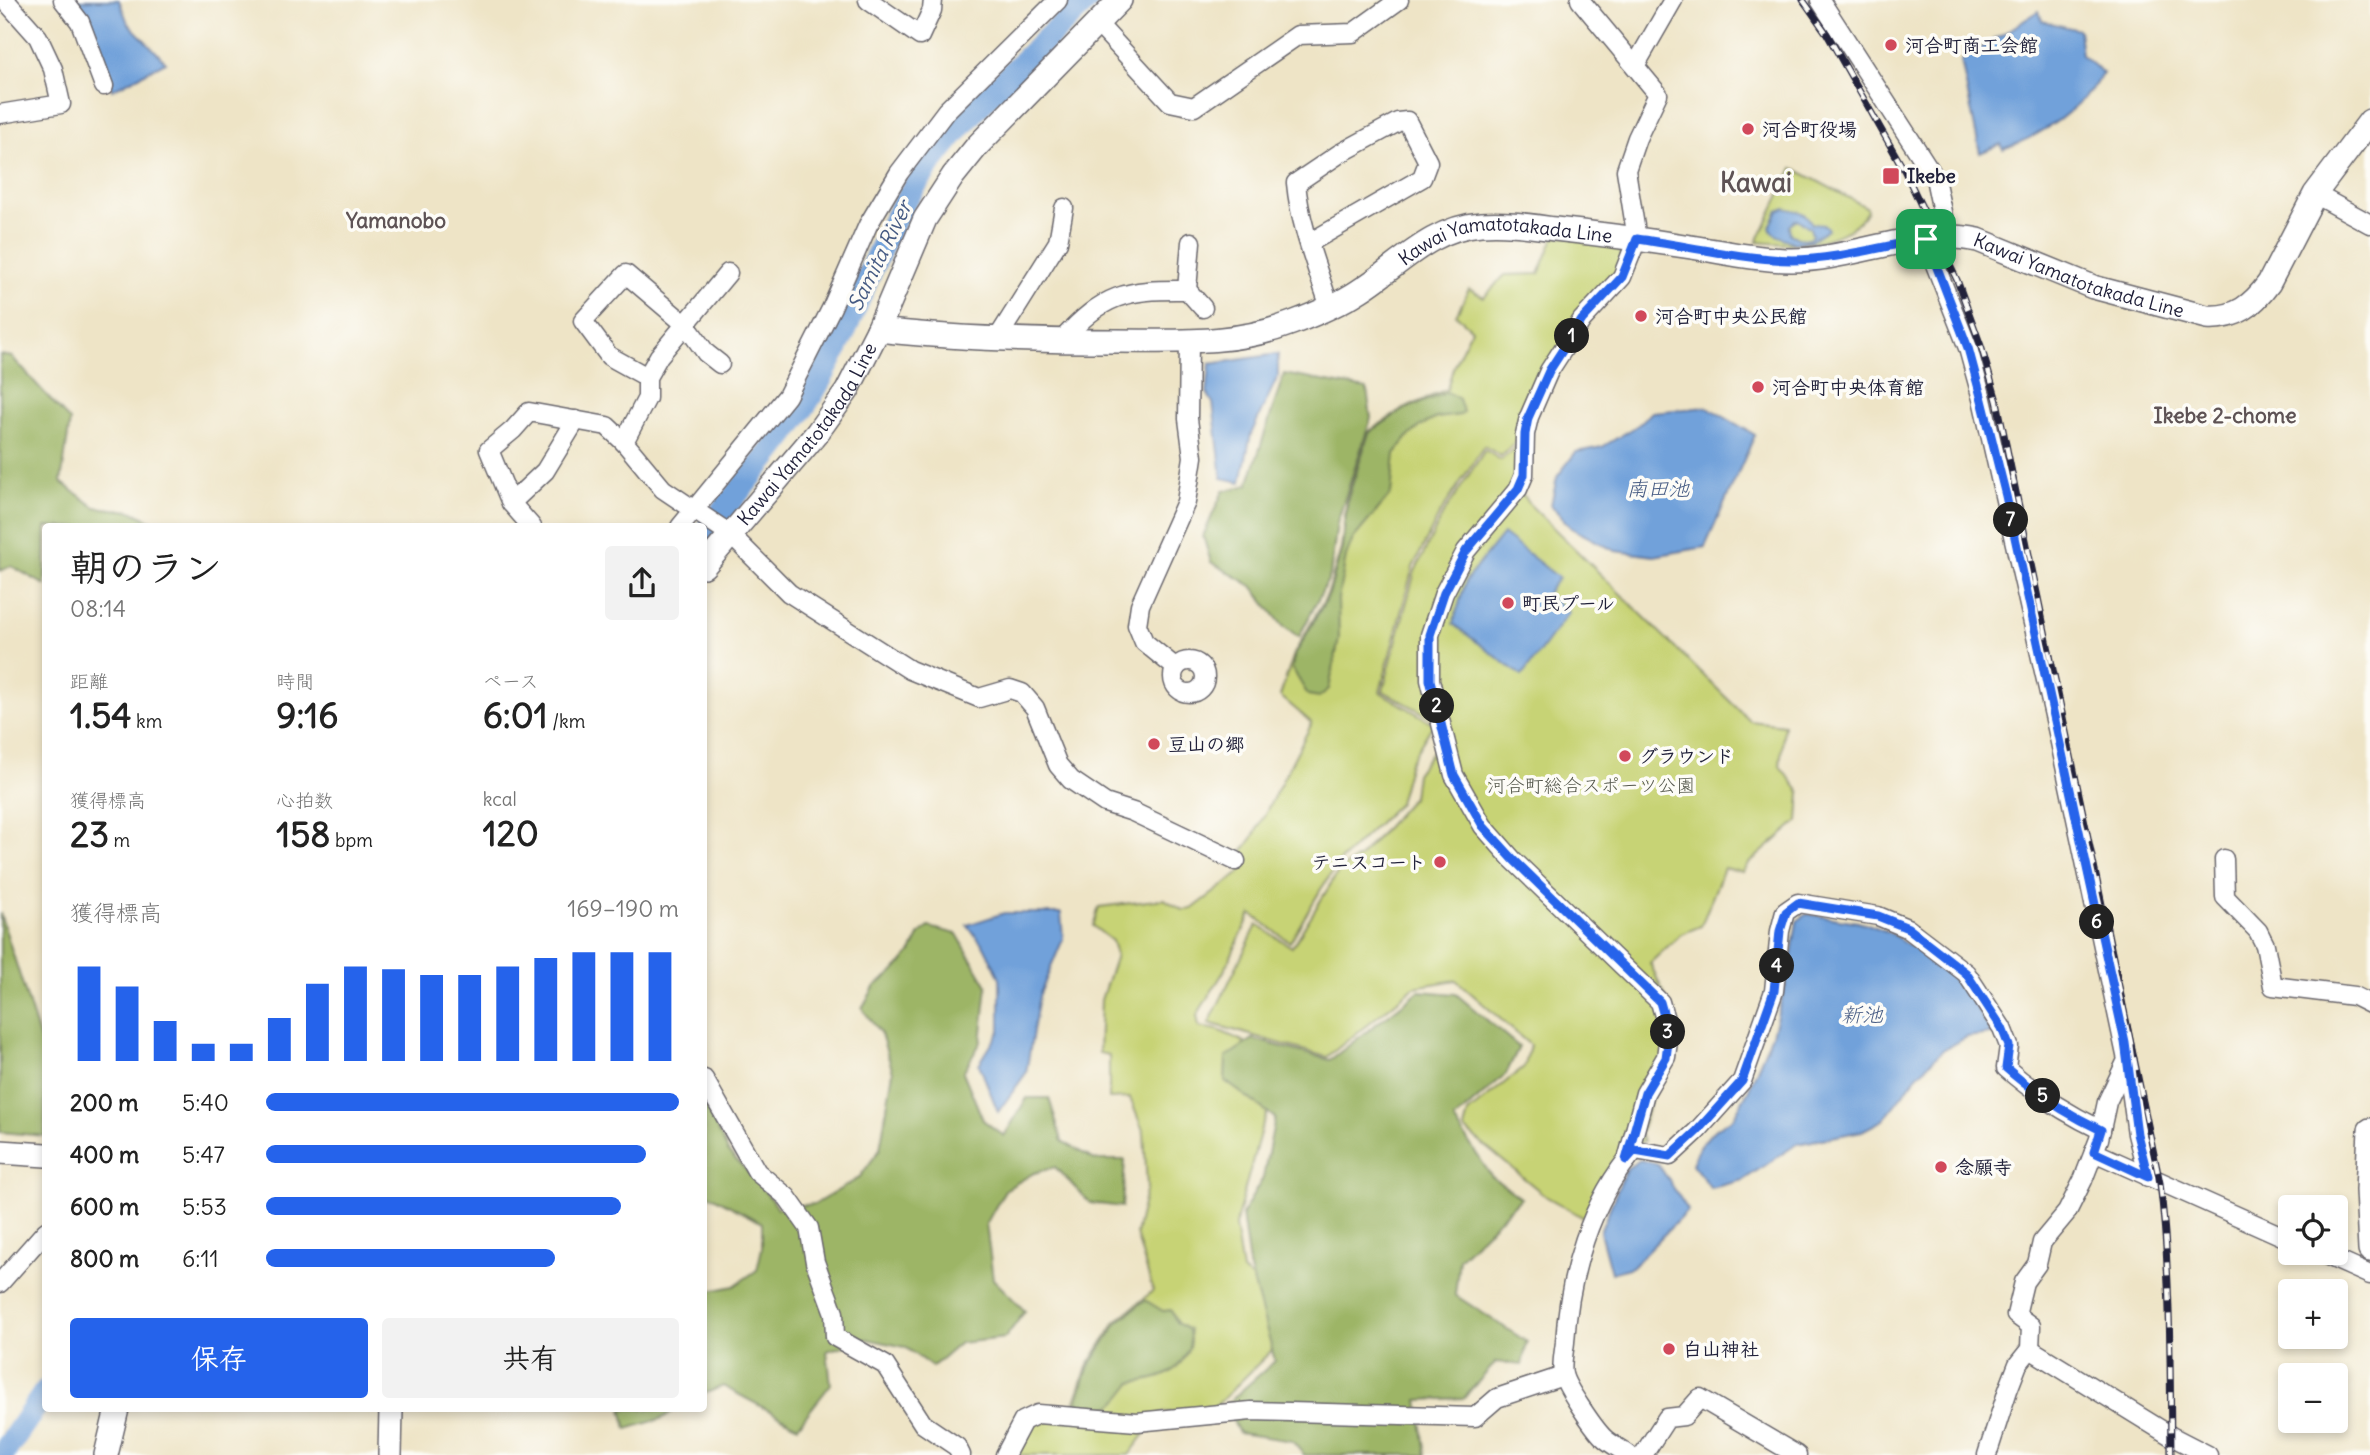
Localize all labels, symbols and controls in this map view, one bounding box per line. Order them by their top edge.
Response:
place label: 河合町商工会館 [1905,33,2038,57]
marker: 河合町商工会館 [1883,37,1899,53]
place label: 河合町役場 [1762,117,1857,141]
marker: 河合町役場 [1740,121,1756,137]
place label: Ikebe [1907,164,1956,188]
district label: Kawai [1720,166,1792,199]
marker: Ikebe [1881,166,1901,186]
water label: Samita River [841,194,919,315]
district label: Yamanobo [345,207,446,234]
pin [1896,209,1956,269]
street label: Kawai Yamatotakada Line [1393,211,1614,270]
icon: arrive [1907,220,1945,258]
street label: Kawai Yamatotakada Line [1970,228,2187,322]
place label: 河合町中央公民館 [1655,304,1807,328]
marker: 河合町中央公民館 [1633,308,1649,324]
pin: 1 [1554,318,1590,354]
text: 1 [1568,323,1575,347]
street label: Kawai Yamatotakada Line [732,339,882,530]
place label: 河合町中央体育館 [1772,375,1924,399]
marker: 河合町中央体育館 [1750,379,1766,395]
district label: Ikebe 2-chome [2153,402,2297,429]
water label: 南田池 [1627,475,1690,502]
pin: 7 [1994,503,2028,538]
text: 7 [2006,507,2015,531]
text: 朝のラン [70,544,222,591]
button: share [605,546,679,620]
place label: 町民プール [1522,591,1615,615]
text: 08:14 [70,594,126,623]
marker: 町民プール [1500,595,1516,611]
text: 距離 [70,669,108,693]
text: 時間 [276,669,314,693]
text: ペース [483,669,539,693]
pin: 2 [1420,688,1454,724]
text: 1.54 [70,693,132,737]
text: 9:16 [276,693,338,737]
text: 6:01 [483,693,548,737]
text: 2 [1431,693,1442,717]
text: km [132,709,162,733]
text: /km [548,709,585,733]
place label: 豆山の郷 [1168,732,1244,756]
marker: 豆山の郷 [1146,736,1162,752]
place label: グラウンド [1639,744,1734,768]
marker: グラウンド [1617,748,1633,764]
park label: 河合町総合スポーツ公園 [1487,773,1695,797]
text: kcal [483,787,517,811]
text: 獲得標高 [70,788,146,812]
text: 心拍数 [276,788,333,812]
text: 120 [483,811,539,855]
text: 23 [70,812,109,856]
text: 158 [276,812,331,856]
text: m [109,828,130,852]
text: bpm [331,828,373,852]
place label: テニスコート [1312,850,1426,874]
marker: テニスコート [1432,854,1448,870]
text: 169–190 m [567,894,679,923]
text: 獲得標高 [70,898,162,927]
pin: 6 [2080,904,2114,940]
text: 6 [2091,909,2102,933]
pin: 4 [1760,948,1795,984]
text: 4 [1771,953,1782,977]
water label: 新池 [1841,1001,1884,1028]
pin: 3 [1650,1014,1686,1050]
text: 3 [1662,1019,1673,1043]
pin: 5 [2025,1078,2060,1114]
text: 5 [2037,1083,2048,1107]
text: 200 m [70,1088,139,1117]
text: 5:40 [182,1088,229,1117]
text: 400 m [70,1140,139,1169]
text: 5:47 [182,1140,225,1169]
place label: 念願寺 [1955,1155,2012,1179]
marker: 念願寺 [1933,1159,1949,1175]
text: 600 m [70,1192,139,1221]
text: 5:53 [182,1192,227,1221]
map controls [2278,1195,2348,1433]
button: locate [2278,1195,2348,1265]
text: 800 m [70,1244,139,1273]
text: 6:11 [182,1244,219,1273]
button: + [2278,1279,2348,1349]
button: 保存 [70,1318,368,1398]
button: 共有 [382,1318,679,1398]
place label: 白山神社 [1683,1337,1759,1361]
marker: 白山神社 [1661,1341,1677,1357]
button: − [2278,1363,2348,1433]

